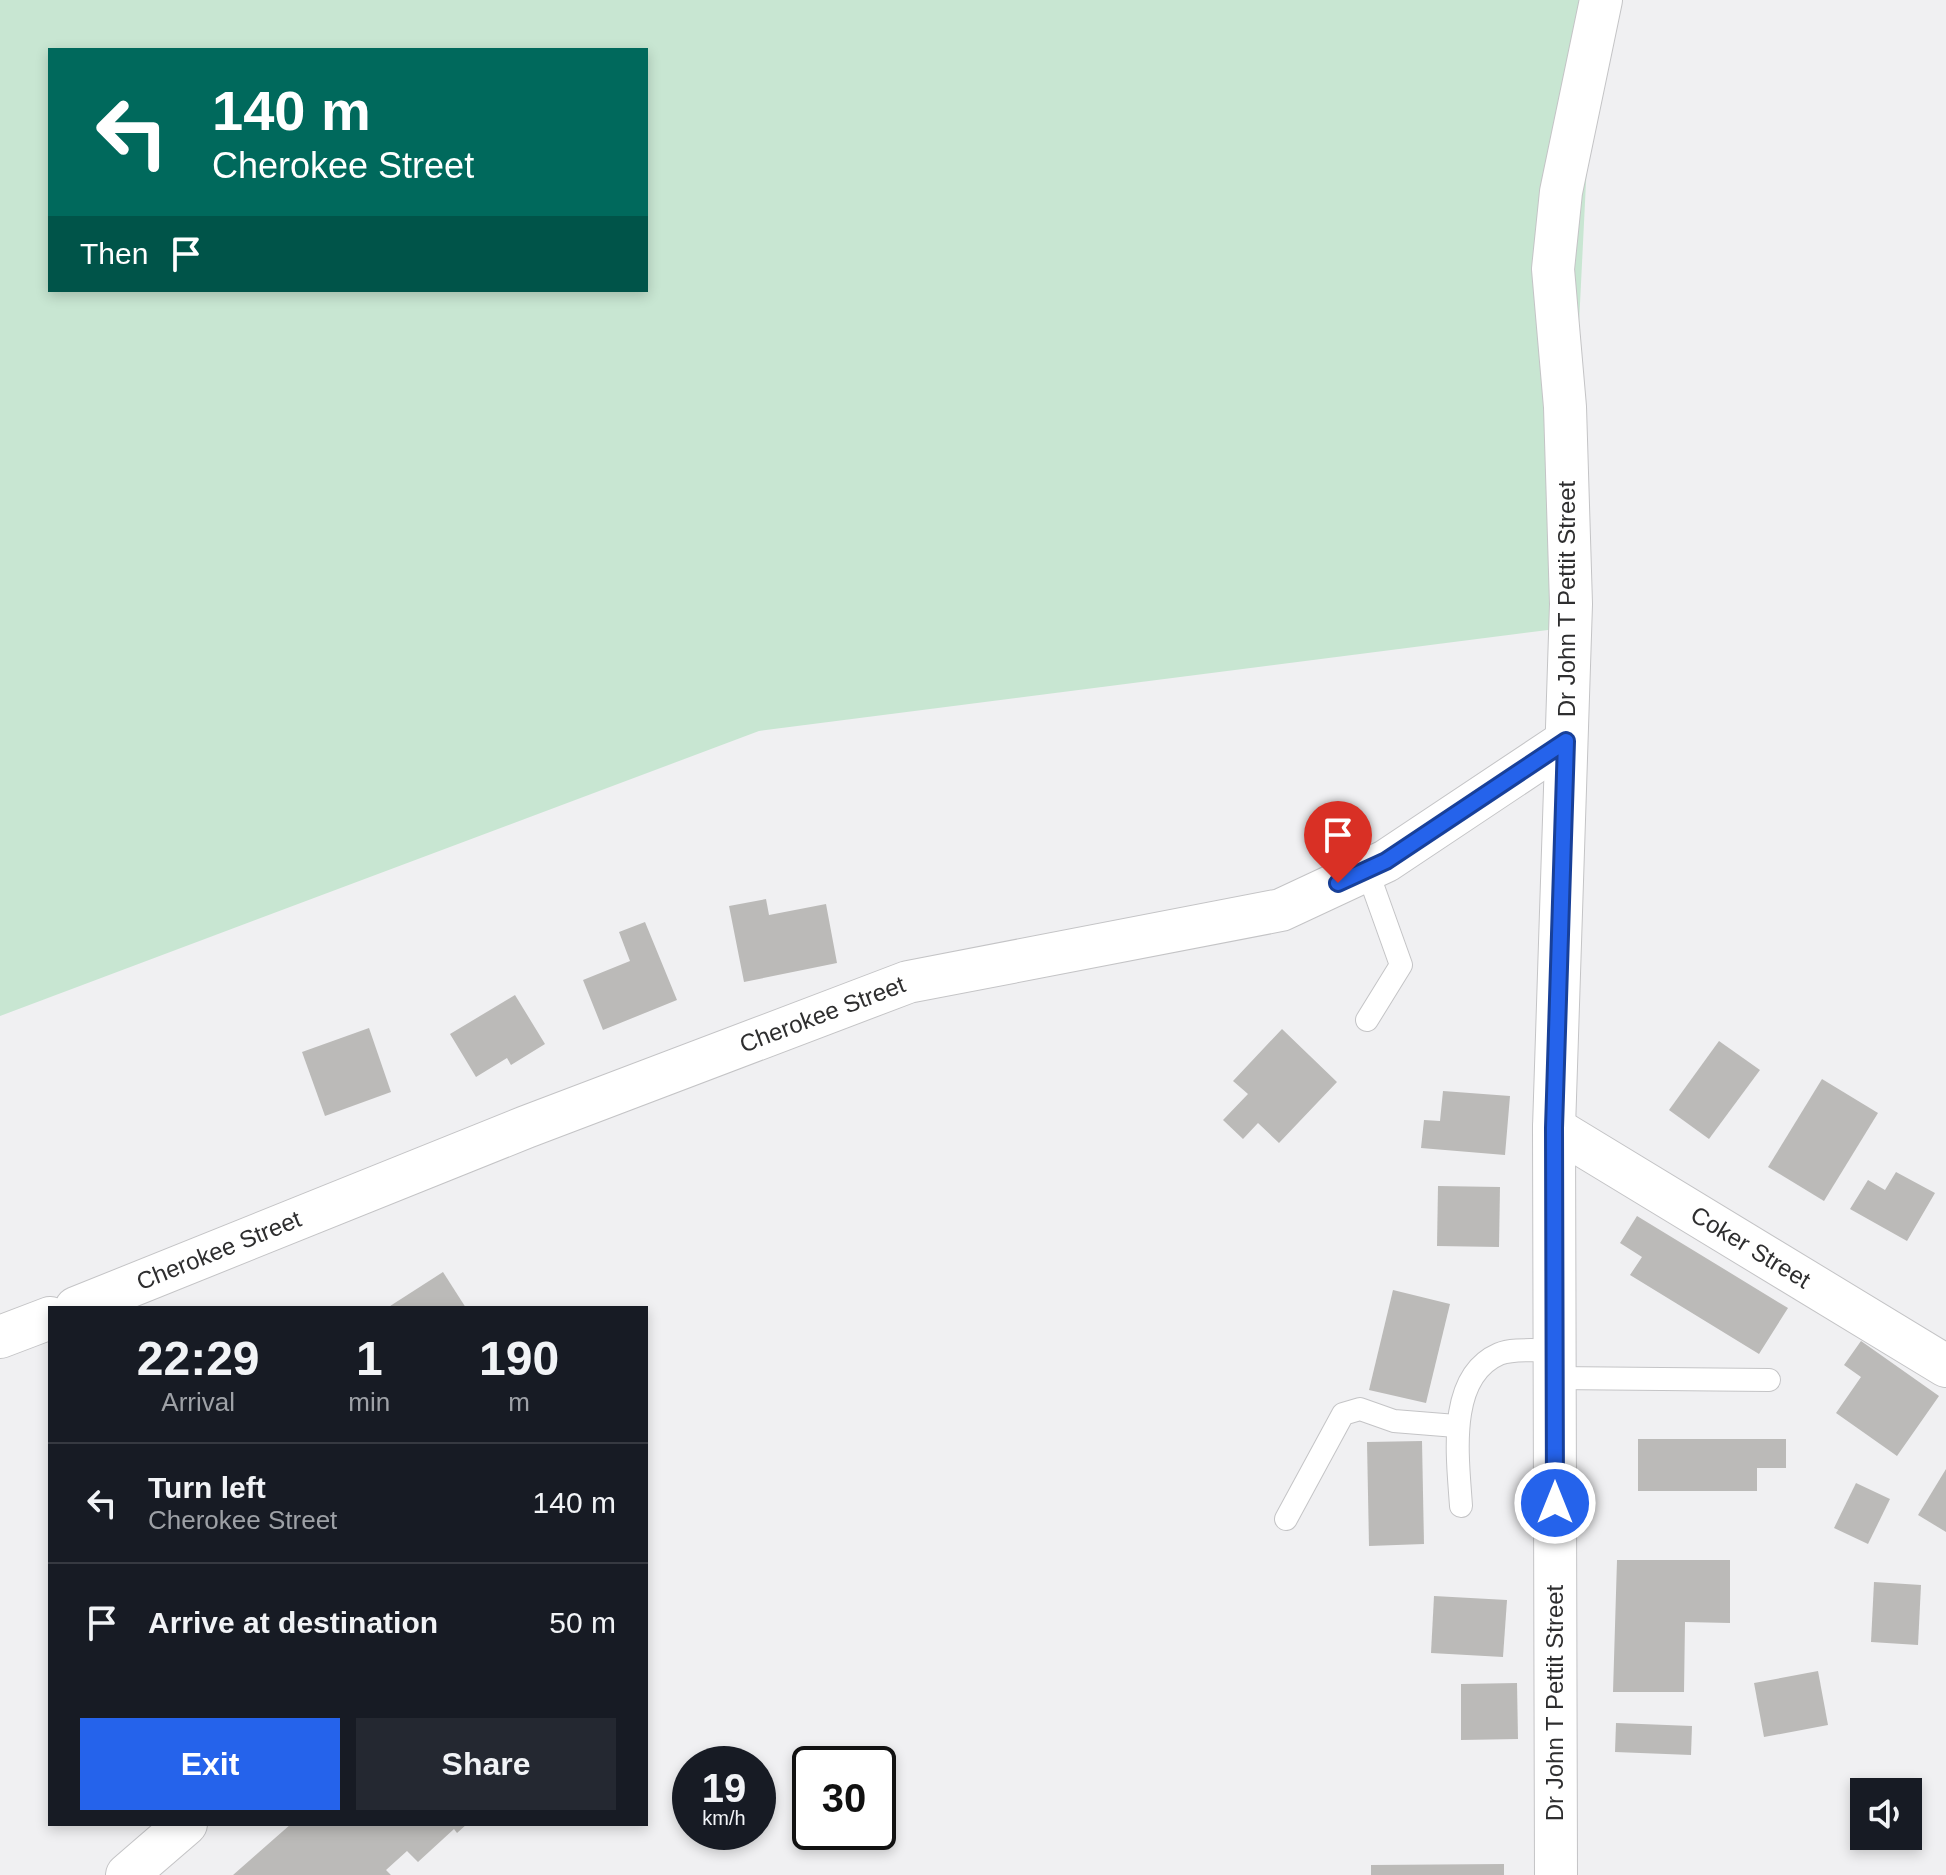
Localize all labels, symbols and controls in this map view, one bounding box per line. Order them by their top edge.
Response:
text: 140 m [212,79,371,142]
icon: left [80,80,184,184]
text: Cherokee Street [212,145,474,186]
icon: arrive [164,232,208,276]
text: Then [80,237,148,270]
street label: Dr John T Pettit Street [1553,480,1580,717]
pin [1304,801,1372,883]
icon: arrive [1316,813,1360,857]
street label: Cherokee Street [736,970,909,1058]
street label: Coker Street [1686,1200,1816,1294]
street label: Cherokee Street [133,1205,305,1295]
text: 22:29 [137,1332,260,1385]
text: 1 [356,1332,383,1385]
text: 190 [479,1332,559,1385]
text: Arrival [161,1387,235,1417]
text: min [348,1387,390,1417]
text: m [508,1387,530,1417]
position arrow [1513,1461,1597,1545]
text: Turn left [148,1471,266,1504]
icon: left [80,1481,124,1525]
text: 140 m [533,1486,616,1519]
text: Cherokee Street [148,1505,337,1535]
street label: Dr John T Pettit Street [1541,1584,1568,1821]
icon: arrive [80,1601,124,1645]
text: Arrive at destination [148,1606,438,1639]
text: 50 m [549,1606,616,1639]
button: Exit [80,1718,340,1810]
button: Share [356,1718,616,1810]
speed limit sign: 30 [792,1746,896,1850]
text: 19 [702,1766,746,1810]
map controls [1850,1778,1922,1850]
button: sound [1850,1778,1922,1850]
text: km/h [702,1807,746,1829]

